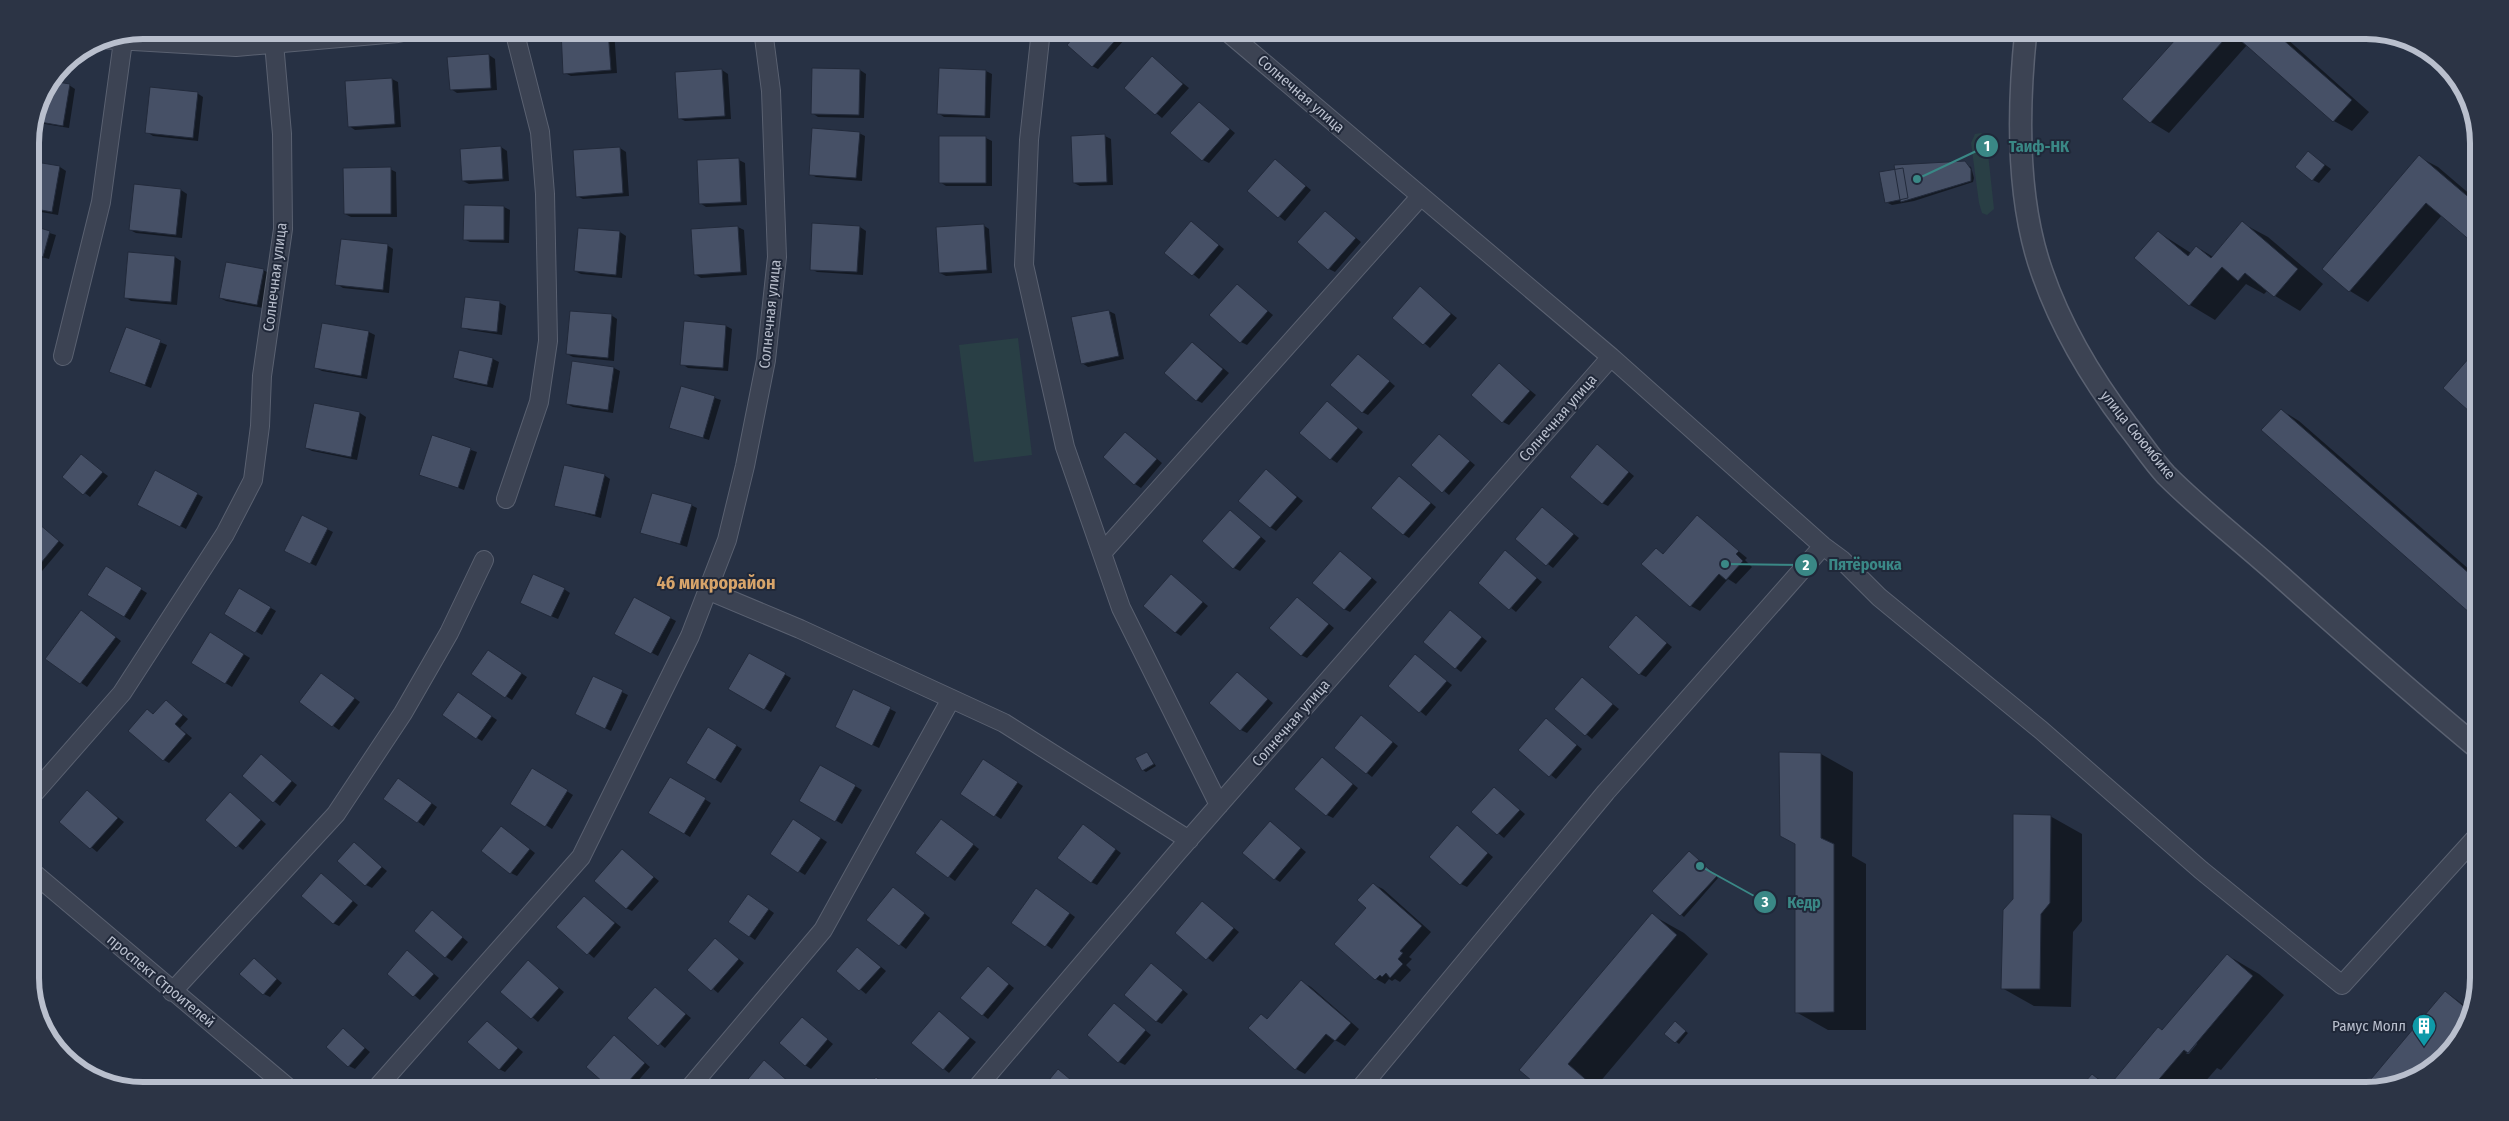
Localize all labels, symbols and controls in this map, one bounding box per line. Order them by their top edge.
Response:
street label: Солнечная улица [1254,51,1348,137]
callout: Таиф-НК [1974,131,2080,162]
text: 1 [1984,137,1990,155]
text: Таиф-НК [2009,137,2070,156]
street label: Солнечная улица [259,222,291,332]
street label: Солнечная улица [755,259,785,369]
street label: Солнечная улица [1515,371,1601,465]
street label: улица Сююмбике [2097,387,2179,483]
callout: Пятёрочка [1793,549,1911,580]
text: Пятёрочка [1828,555,1902,574]
text: 2 [1802,556,1810,574]
district label: 46 микрорайон [657,572,775,594]
street label: Солнечная улица [1248,676,1334,770]
callout: Кедр [1753,887,1831,918]
text: 3 [1760,893,1769,911]
text: Кедр [1787,893,1821,912]
street label: проспект Строителей [103,931,219,1031]
building icon: Рамус Молл [2411,1013,2437,1047]
place label: Рамус Молл [2332,1017,2406,1035]

